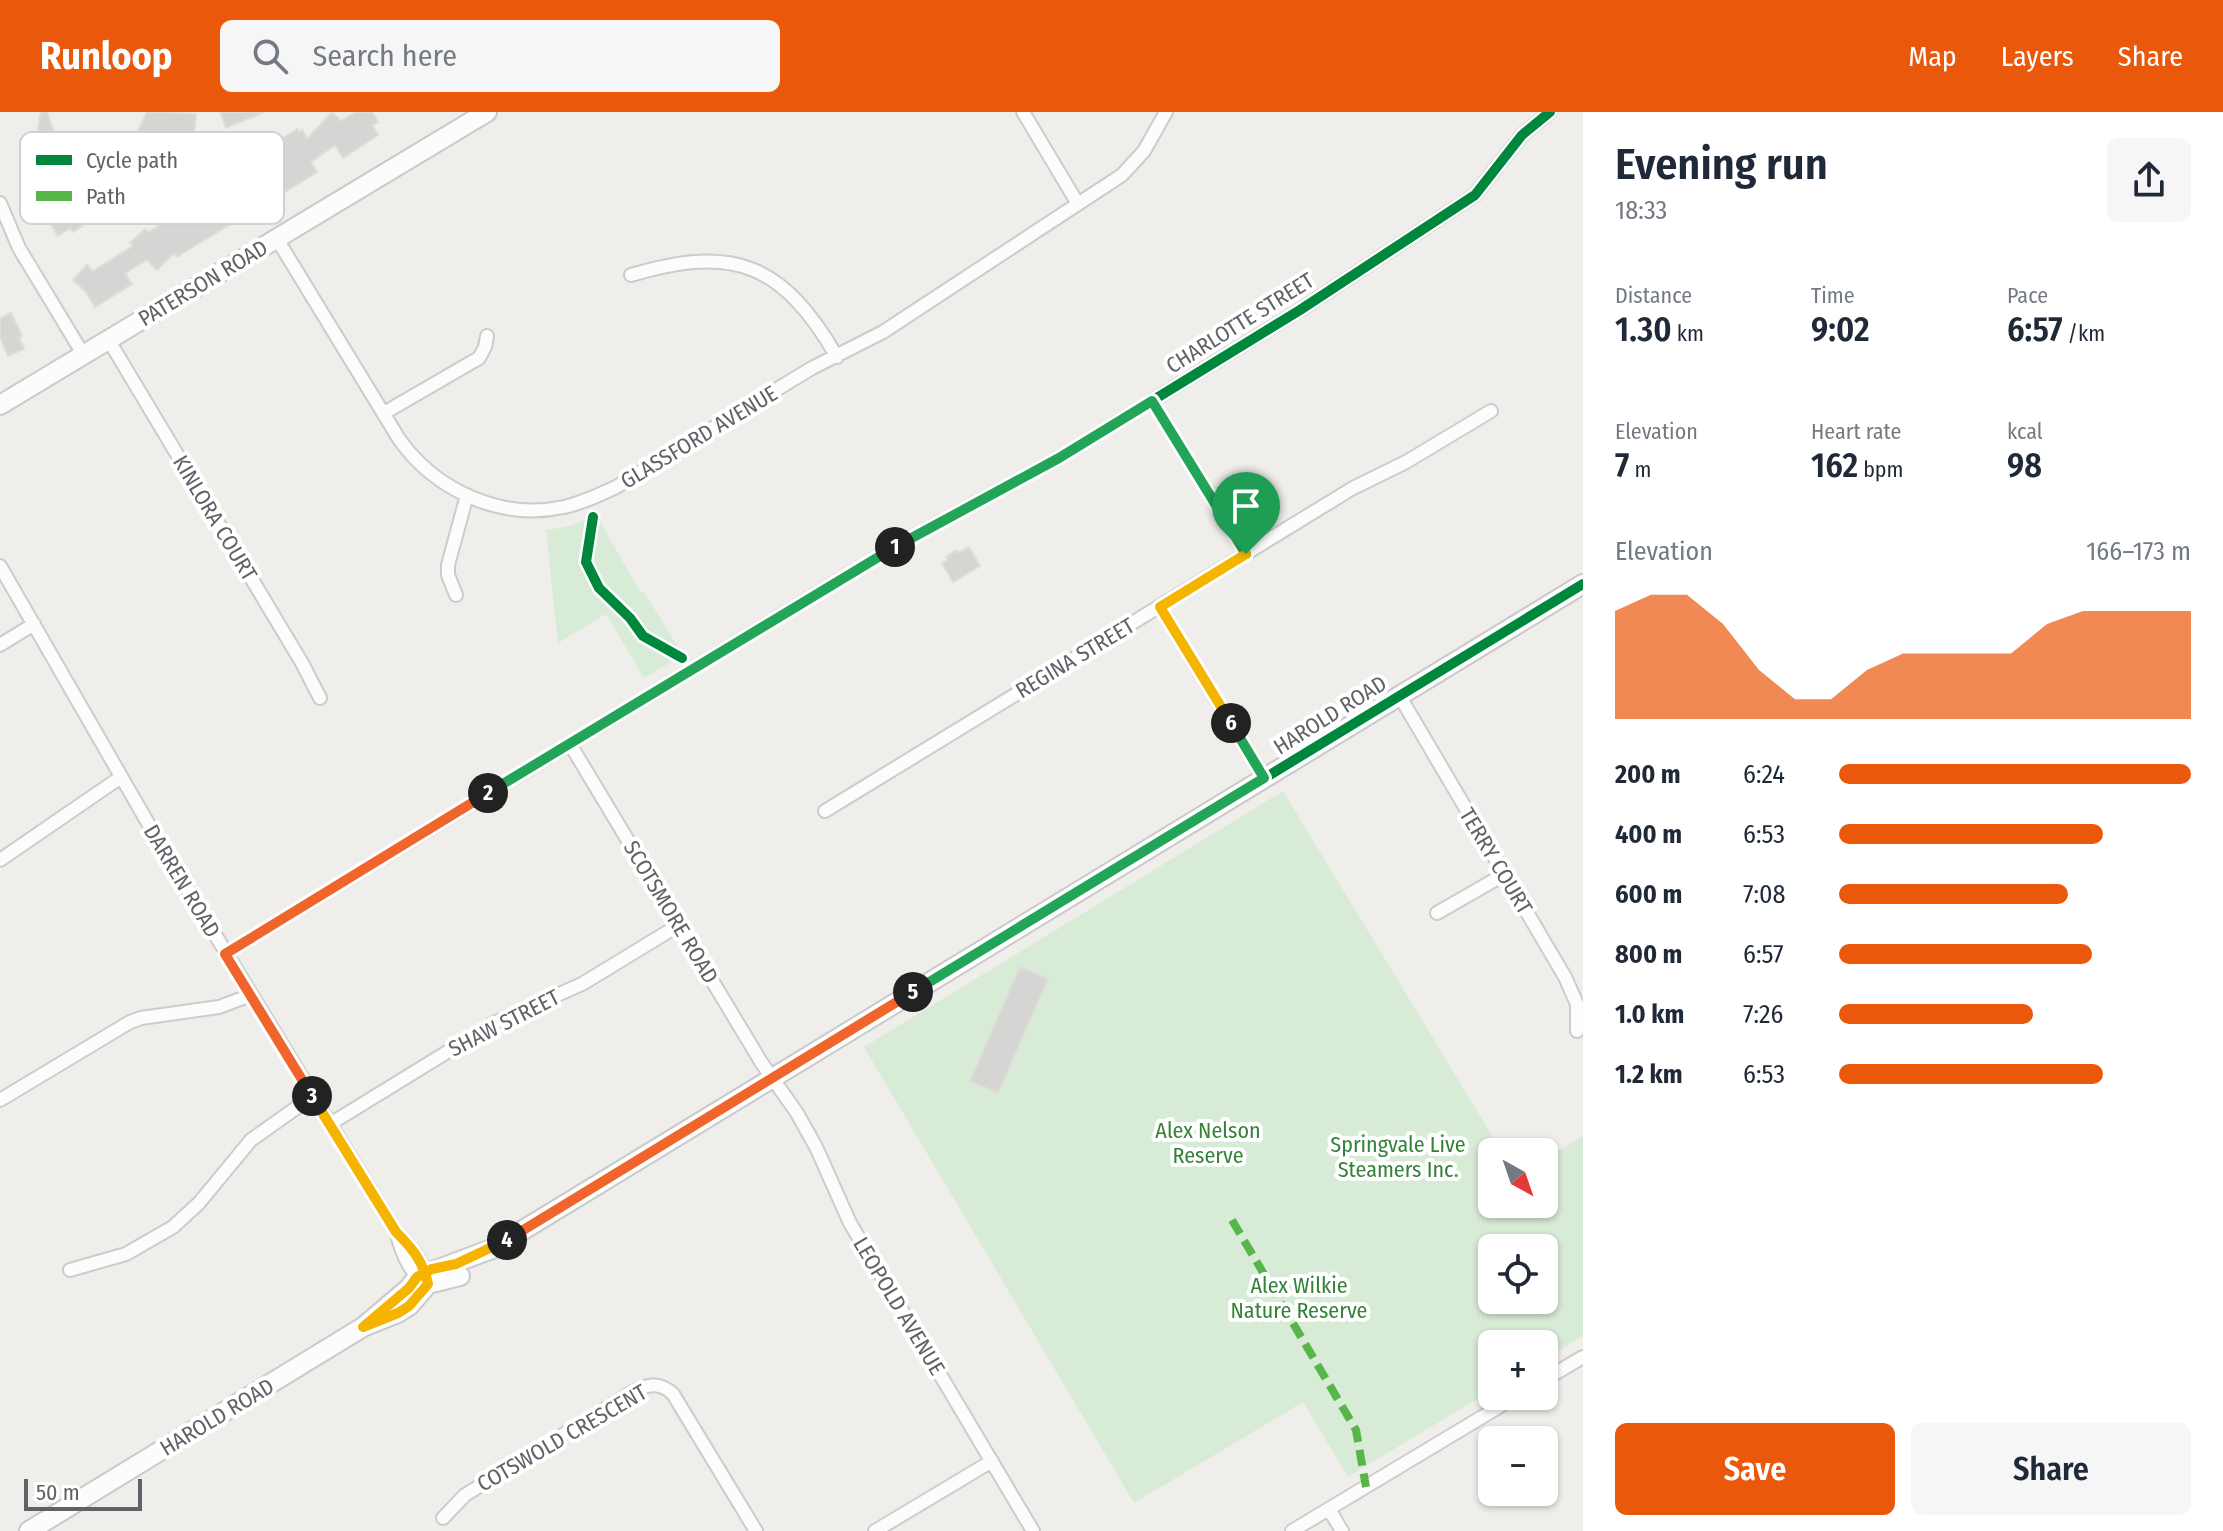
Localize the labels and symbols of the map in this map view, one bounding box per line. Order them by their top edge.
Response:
legend [20,132,284,224]
text: Cycle path [86,147,178,174]
text: Path [86,183,126,210]
street label: PATERSON ROAD [133,234,273,332]
street label: CHARLOTTE STREET [1161,266,1320,379]
street label: GLASSFORD AVENUE [616,380,782,494]
street label: KINLORA COURT [167,450,263,586]
pin [1212,472,1280,554]
pin: 1 [875,527,915,567]
street label: REGINA STREET [1011,612,1140,704]
street label: HAROLD ROAD [1269,670,1391,760]
pin: 6 [1211,703,1251,743]
pin: 2 [468,773,508,813]
street label: TERRY COURT [1454,803,1539,920]
street label: DARREN ROAD [138,820,226,942]
street label: SCOTSMORE ROAD [618,836,724,988]
pin: 5 [893,972,933,1012]
street label: SHAW STREET [444,983,565,1062]
pin: 3 [292,1076,332,1116]
park label: Alex Nelson Reserve [1155,1117,1261,1169]
park label: Springvale Live Steamers Inc. [1330,1131,1466,1183]
north arrow [1478,1138,1558,1218]
pin: 4 [487,1220,527,1260]
street label: LEOPOLD AVENUE [847,1232,951,1380]
park label: Alex Wilkie Nature Reserve [1231,1272,1367,1324]
street label: HAROLD ROAD [155,1372,279,1462]
street label: COTSWOLD CRESCENT [472,1378,652,1498]
scale bar [24,1475,142,1511]

